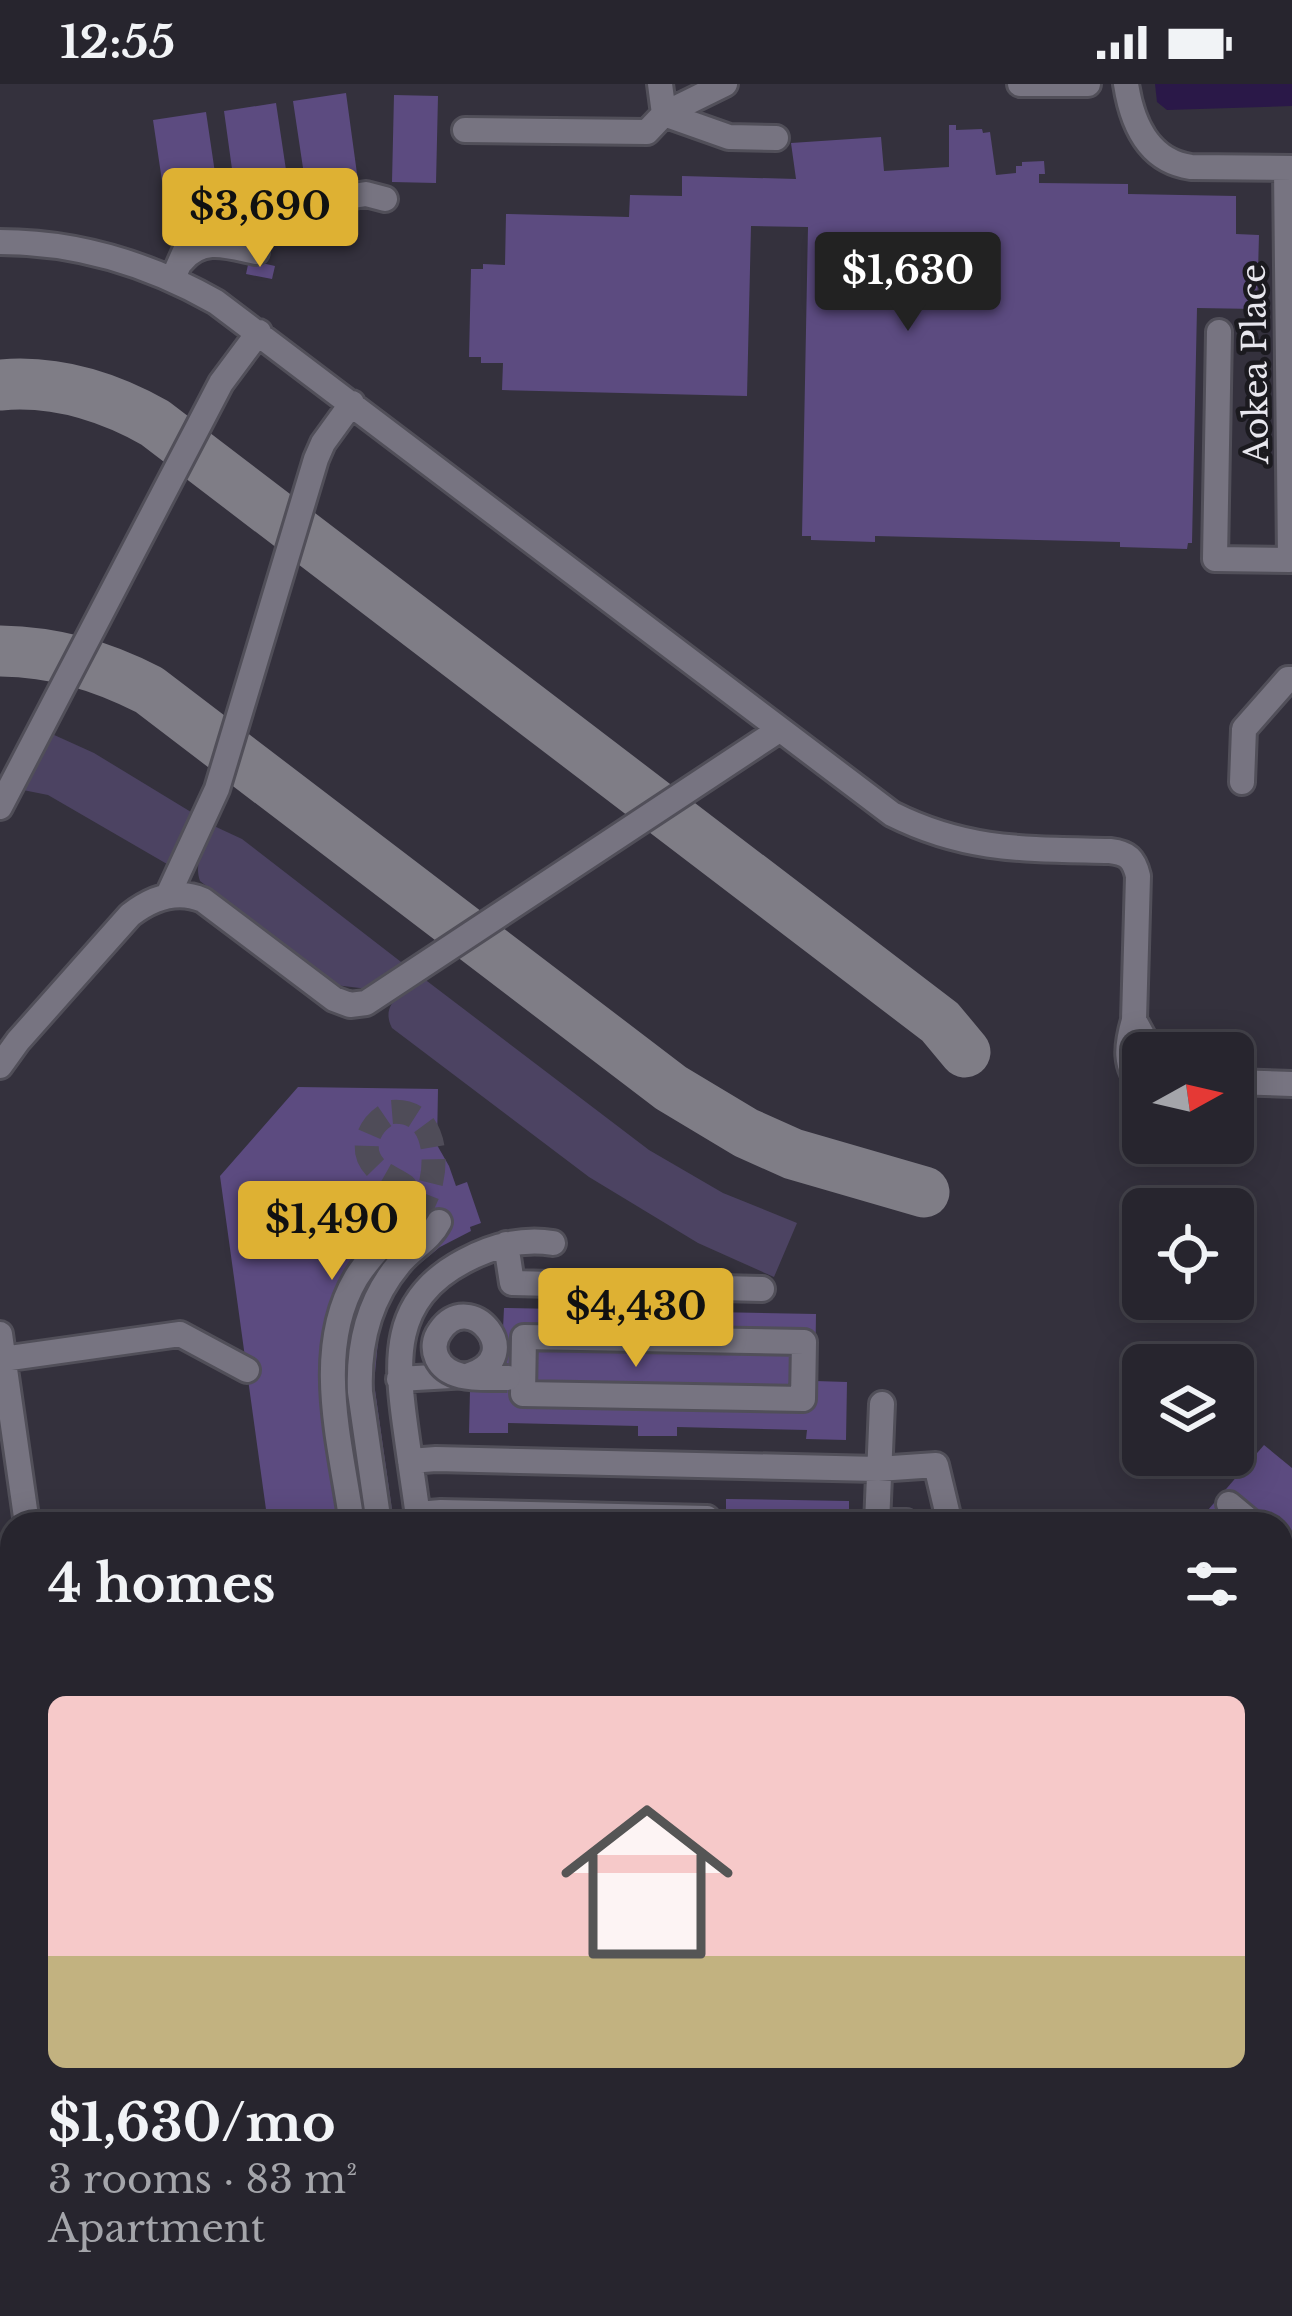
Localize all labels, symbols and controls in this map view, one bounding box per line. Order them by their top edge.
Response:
text: 12:55 [60,14,175,70]
pin: $3,690 [162,168,358,270]
text: $3,690 [189,182,331,231]
pin: $1,630 [810,232,1006,334]
text: $1,630 [842,246,974,295]
street label: Aokea Place [1233,264,1277,465]
north arrow [1122,1032,1254,1164]
map controls [1122,1032,1254,1476]
pin: $1,490 [234,1181,430,1283]
button: locate [1122,1188,1254,1320]
text: $1,490 [265,1195,399,1244]
pin: $4,430 [538,1268,734,1370]
text: $4,430 [565,1282,707,1331]
button: layers [1122,1344,1254,1476]
icon: filters [1179,1551,1245,1617]
text: 4 homes [48,1553,276,1616]
icon: home [539,1774,755,1990]
text: $1,630/mo [48,2092,336,2155]
text: 3 rooms · 83 m² [48,2155,357,2204]
text: Apartment [48,2204,265,2253]

